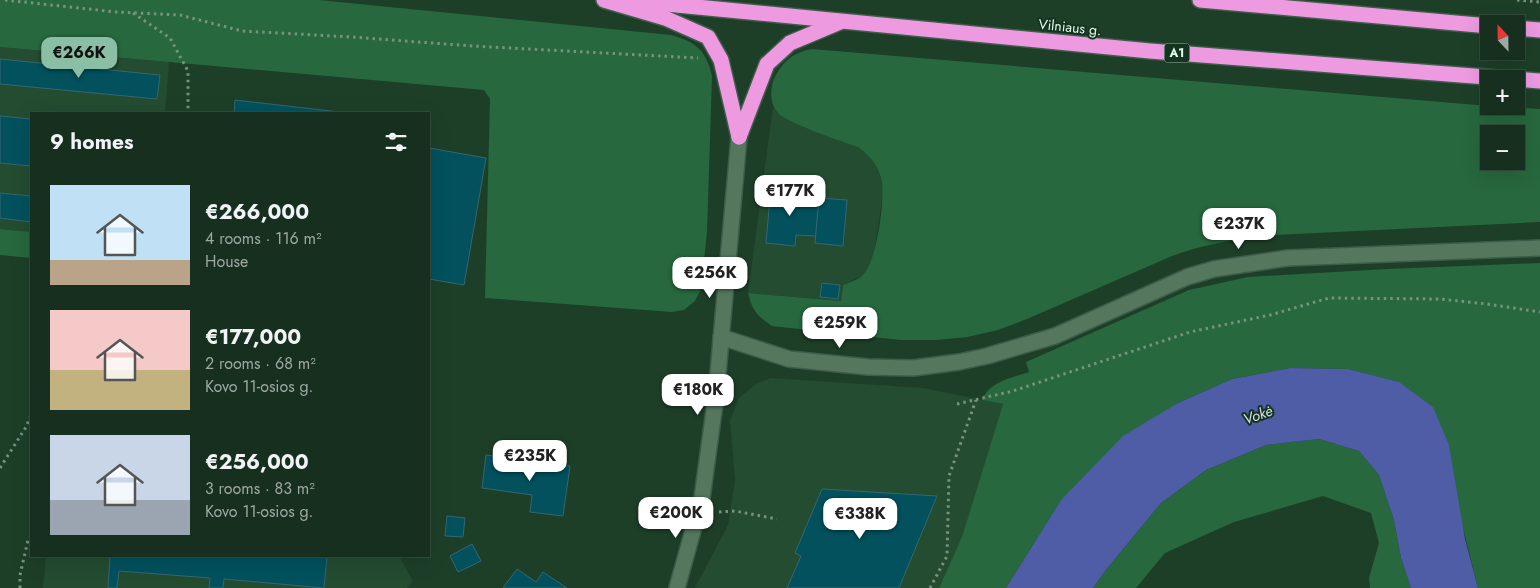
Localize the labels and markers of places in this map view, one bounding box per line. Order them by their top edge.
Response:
pin: €266K [44,36,114,79]
pin: €177K [755,174,825,217]
pin: €237K [1204,208,1274,250]
pin: €256K [675,256,745,299]
pin: €259K [805,306,875,349]
pin: €180K [663,374,733,416]
pin: €235K [495,440,565,482]
pin: €200K [641,496,711,539]
pin: €338K [825,498,895,540]

